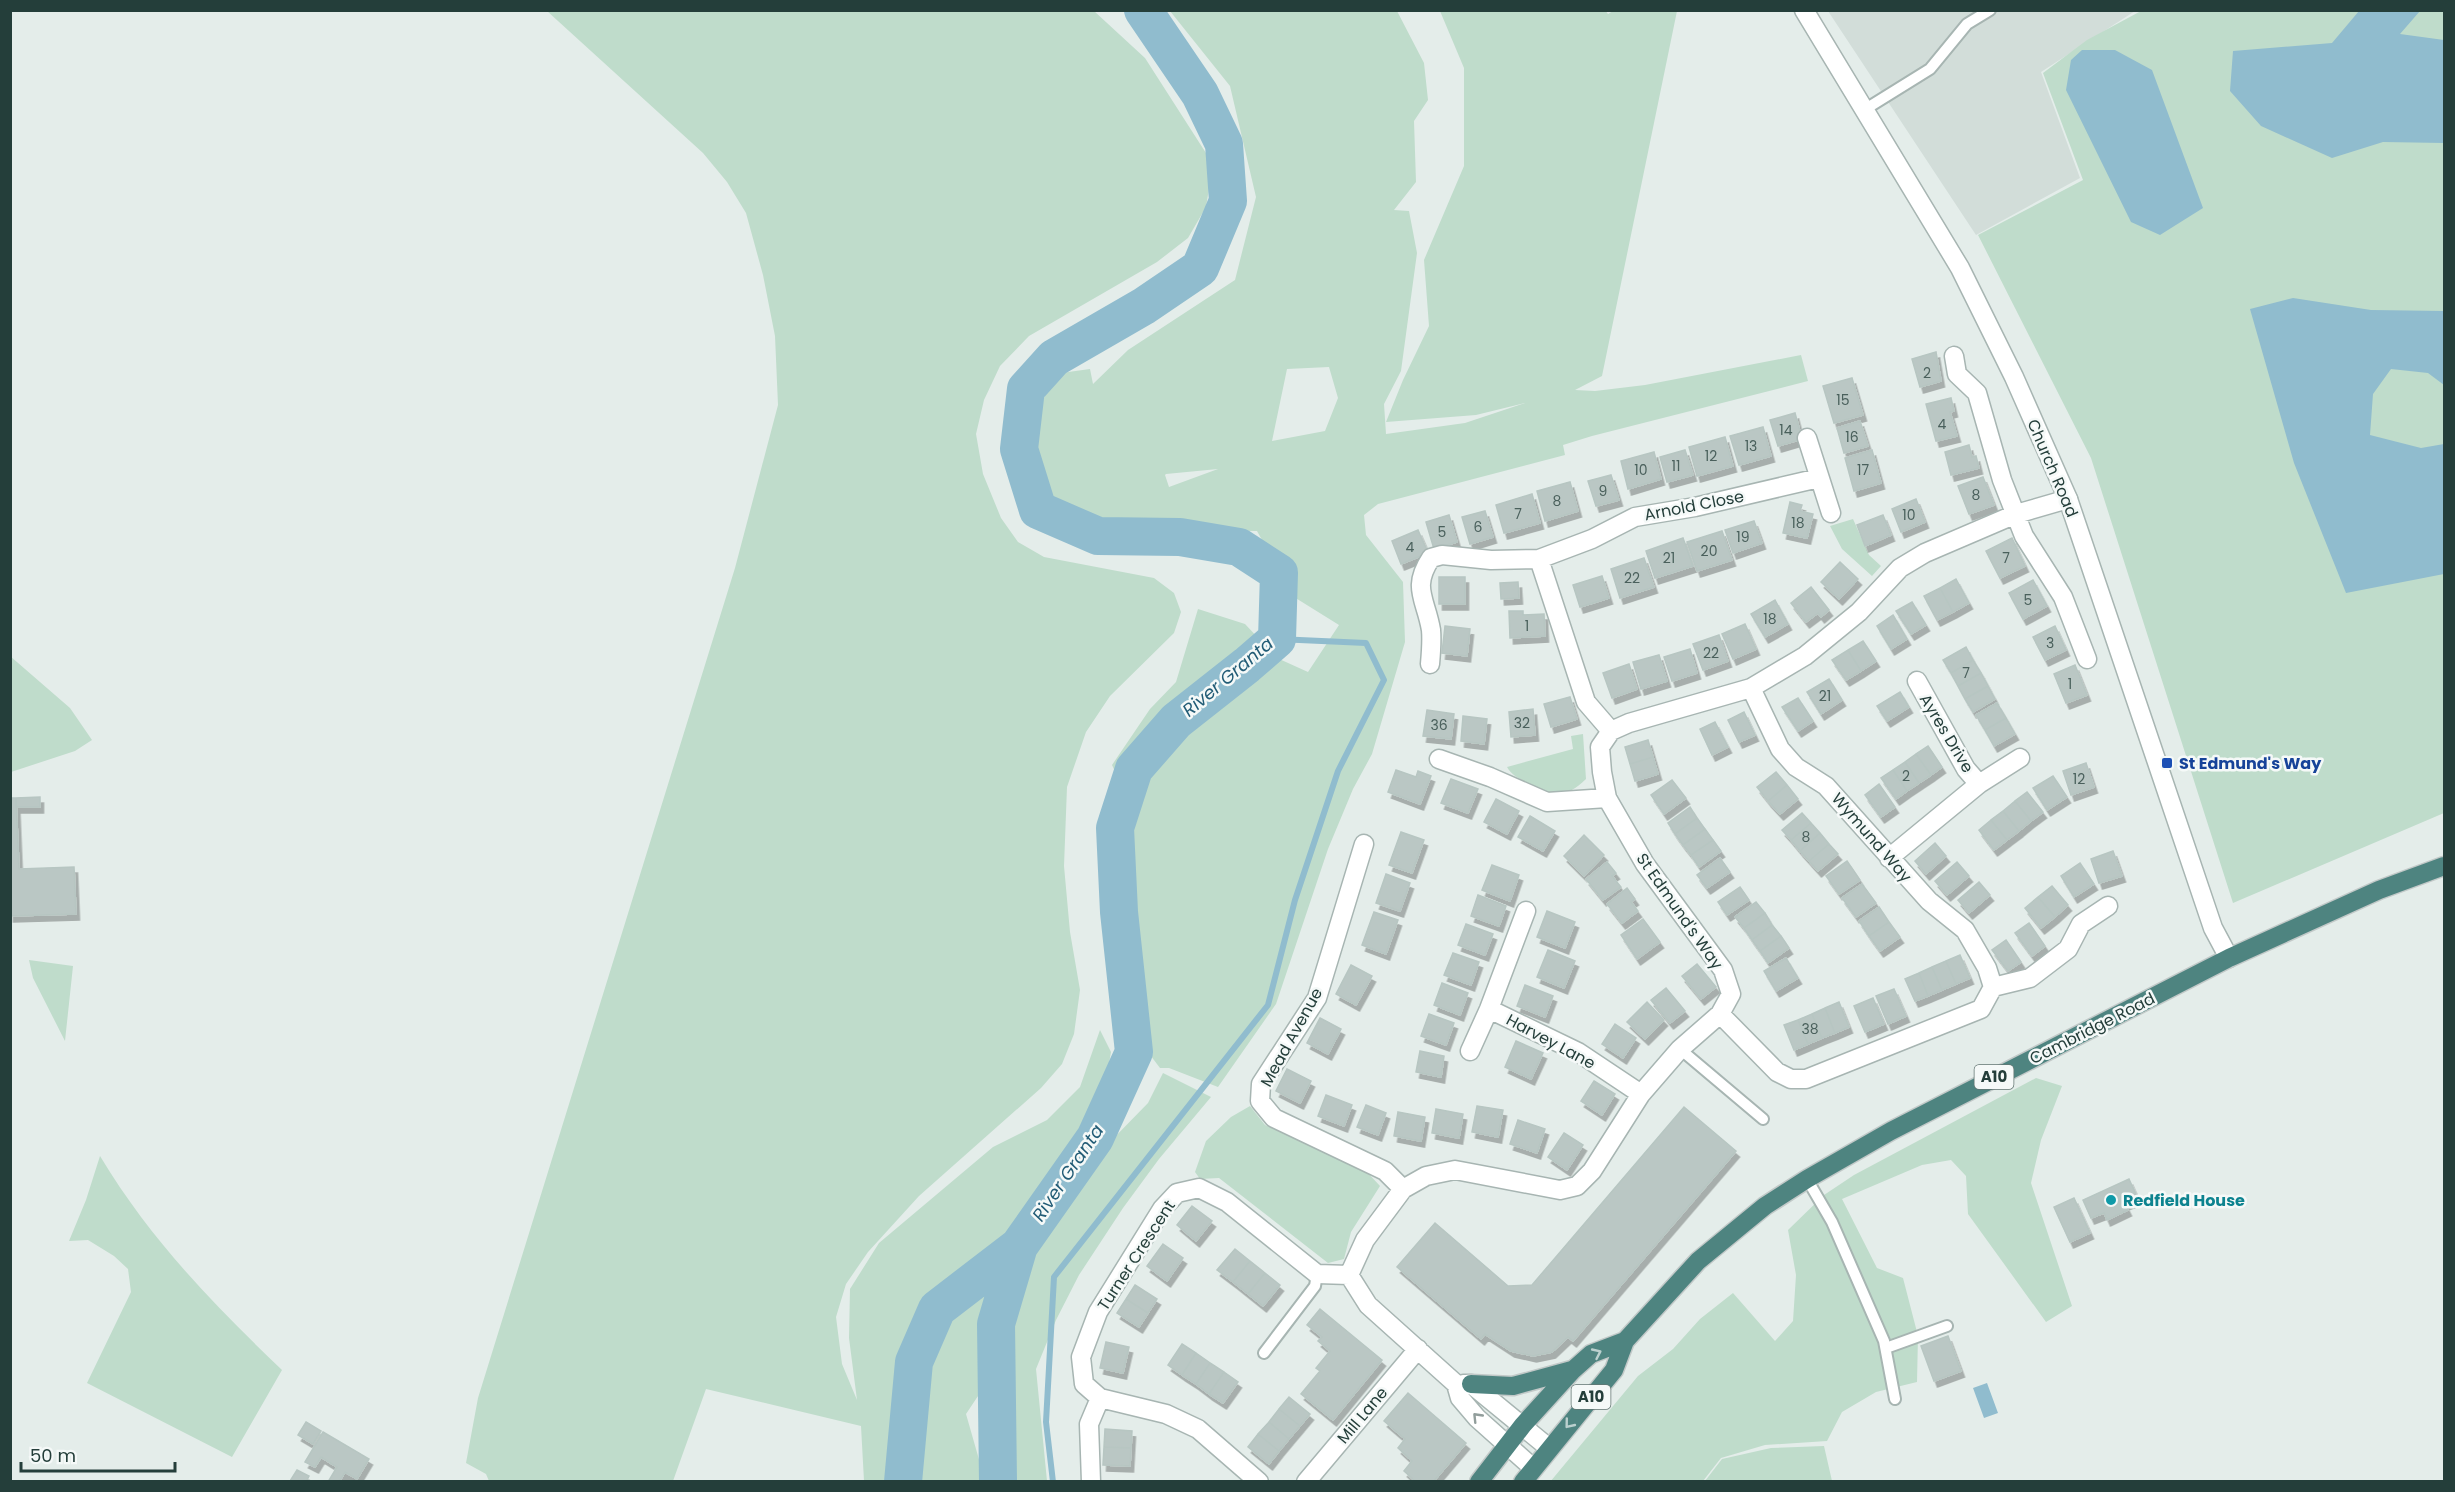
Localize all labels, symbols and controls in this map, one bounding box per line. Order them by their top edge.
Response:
house number: 2 [1923,363,1931,383]
house number: 15 [1836,390,1850,410]
house number: 4 [1938,414,1947,434]
street label: Church Road [2022,416,2084,521]
house number: 14 [1779,420,1793,440]
house number: 16 [1845,427,1859,447]
house number: 13 [1745,436,1757,456]
house number: 12 [1705,446,1717,466]
house number: 11 [1672,456,1680,476]
house number: 10 [1634,460,1648,480]
house number: 17 [1857,460,1869,480]
house number: 9 [1599,481,1607,501]
street label: Arnold Close [1642,485,1746,526]
house number: 8 [1972,485,1981,505]
house number: 8 [1553,491,1562,511]
house number: 7 [1514,504,1522,524]
house number: 10 [1902,505,1916,525]
house number: 18 [1791,513,1805,533]
house number: 6 [1474,517,1483,537]
house number: 5 [1438,522,1446,542]
house number: 19 [1736,527,1750,547]
house number: 4 [1406,537,1415,557]
house number: 20 [1701,541,1717,561]
house number: 21 [1663,548,1675,568]
house number: 7 [2002,548,2010,568]
house number: 22 [1624,568,1640,588]
house number: 5 [2024,590,2032,610]
house number: 18 [1763,609,1777,629]
house number: 1 [1525,616,1529,636]
water label: River Granta [1177,631,1279,722]
house number: 3 [2046,633,2054,653]
house number: 22 [1703,643,1719,663]
house number: 7 [1962,663,1970,683]
house number: 1 [2068,674,2072,694]
house number: 21 [1819,686,1831,706]
street label: Ayres Drive [1914,689,1979,777]
house number: 32 [1514,713,1530,733]
house number: 36 [1430,715,1448,735]
place label: St Edmund's Way [2179,752,2322,775]
marker: St Edmund's Way [2160,756,2174,770]
house number: 2 [1902,766,1910,786]
house number: 12 [2073,769,2085,789]
street label: Wymund Way [1826,787,1917,887]
house number: 8 [1802,827,1811,847]
street label: St Edmund's Way [1631,849,1728,974]
street label: Mead Avenue [1255,984,1328,1091]
street label: Cambridge Road [2026,987,2159,1070]
street label: Harvey Lane [1502,1008,1599,1075]
house number: 38 [1801,1019,1819,1039]
road number: A10 [1974,1065,2014,1089]
water label: River Granta [1026,1119,1109,1226]
place label: Redfield House [2123,1189,2245,1212]
marker: Redfield House [2104,1193,2118,1207]
street label: Turner Crescent [1092,1195,1181,1315]
one-way arrow [1591,1348,1602,1360]
street label: Mill Lane [1332,1382,1393,1449]
road number: A10 [1572,1385,1610,1409]
one-way arrow [1473,1414,1484,1424]
one-way arrow [1565,1417,1576,1428]
scale bar [21,1435,176,1473]
text: 50 m [30,1443,76,1468]

